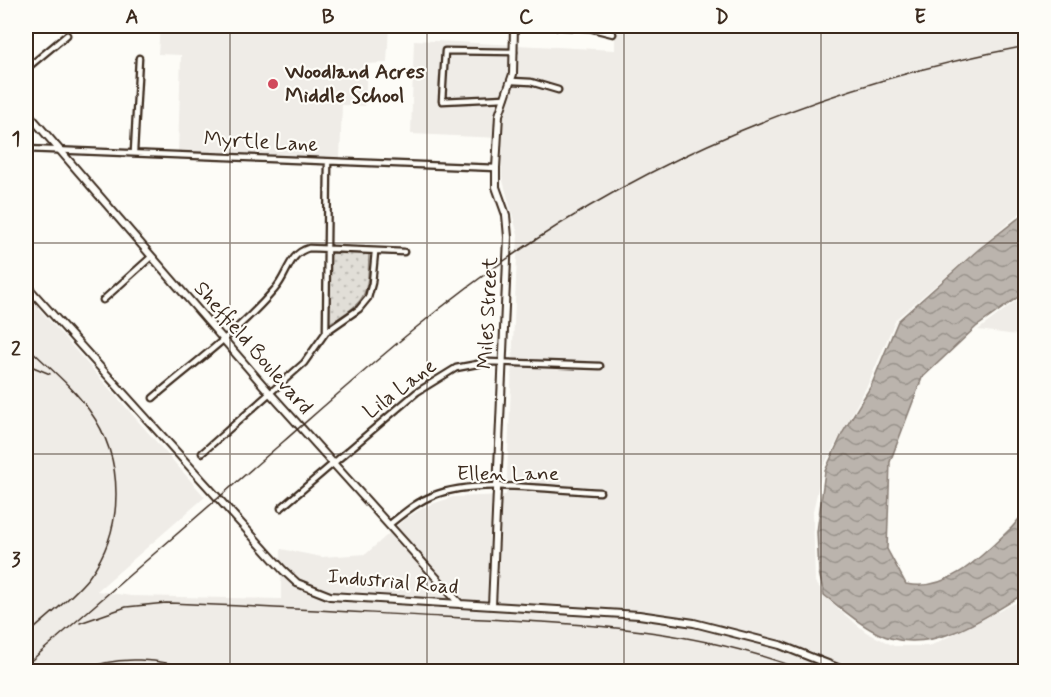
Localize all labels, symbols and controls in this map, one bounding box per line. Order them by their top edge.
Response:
text: A [125,4,139,31]
text: B [322,4,335,31]
text: C [519,4,534,31]
text: D [715,4,729,31]
text: E [914,4,926,31]
place label: Woodland Acres Middle School [284,58,425,110]
marker: Woodland Acres Middle School [266,77,280,91]
street label: Myrtle Lane [203,125,319,159]
text: 1 [12,126,20,153]
street label: Miles Street [471,255,505,370]
street label: Sheffield Boulevard [187,275,319,421]
text: 2 [11,336,21,363]
street label: Lila Lane [358,352,442,426]
street label: Ellen Lane [457,460,559,488]
text: 3 [11,547,21,574]
street label: Industrial Road [327,562,459,602]

